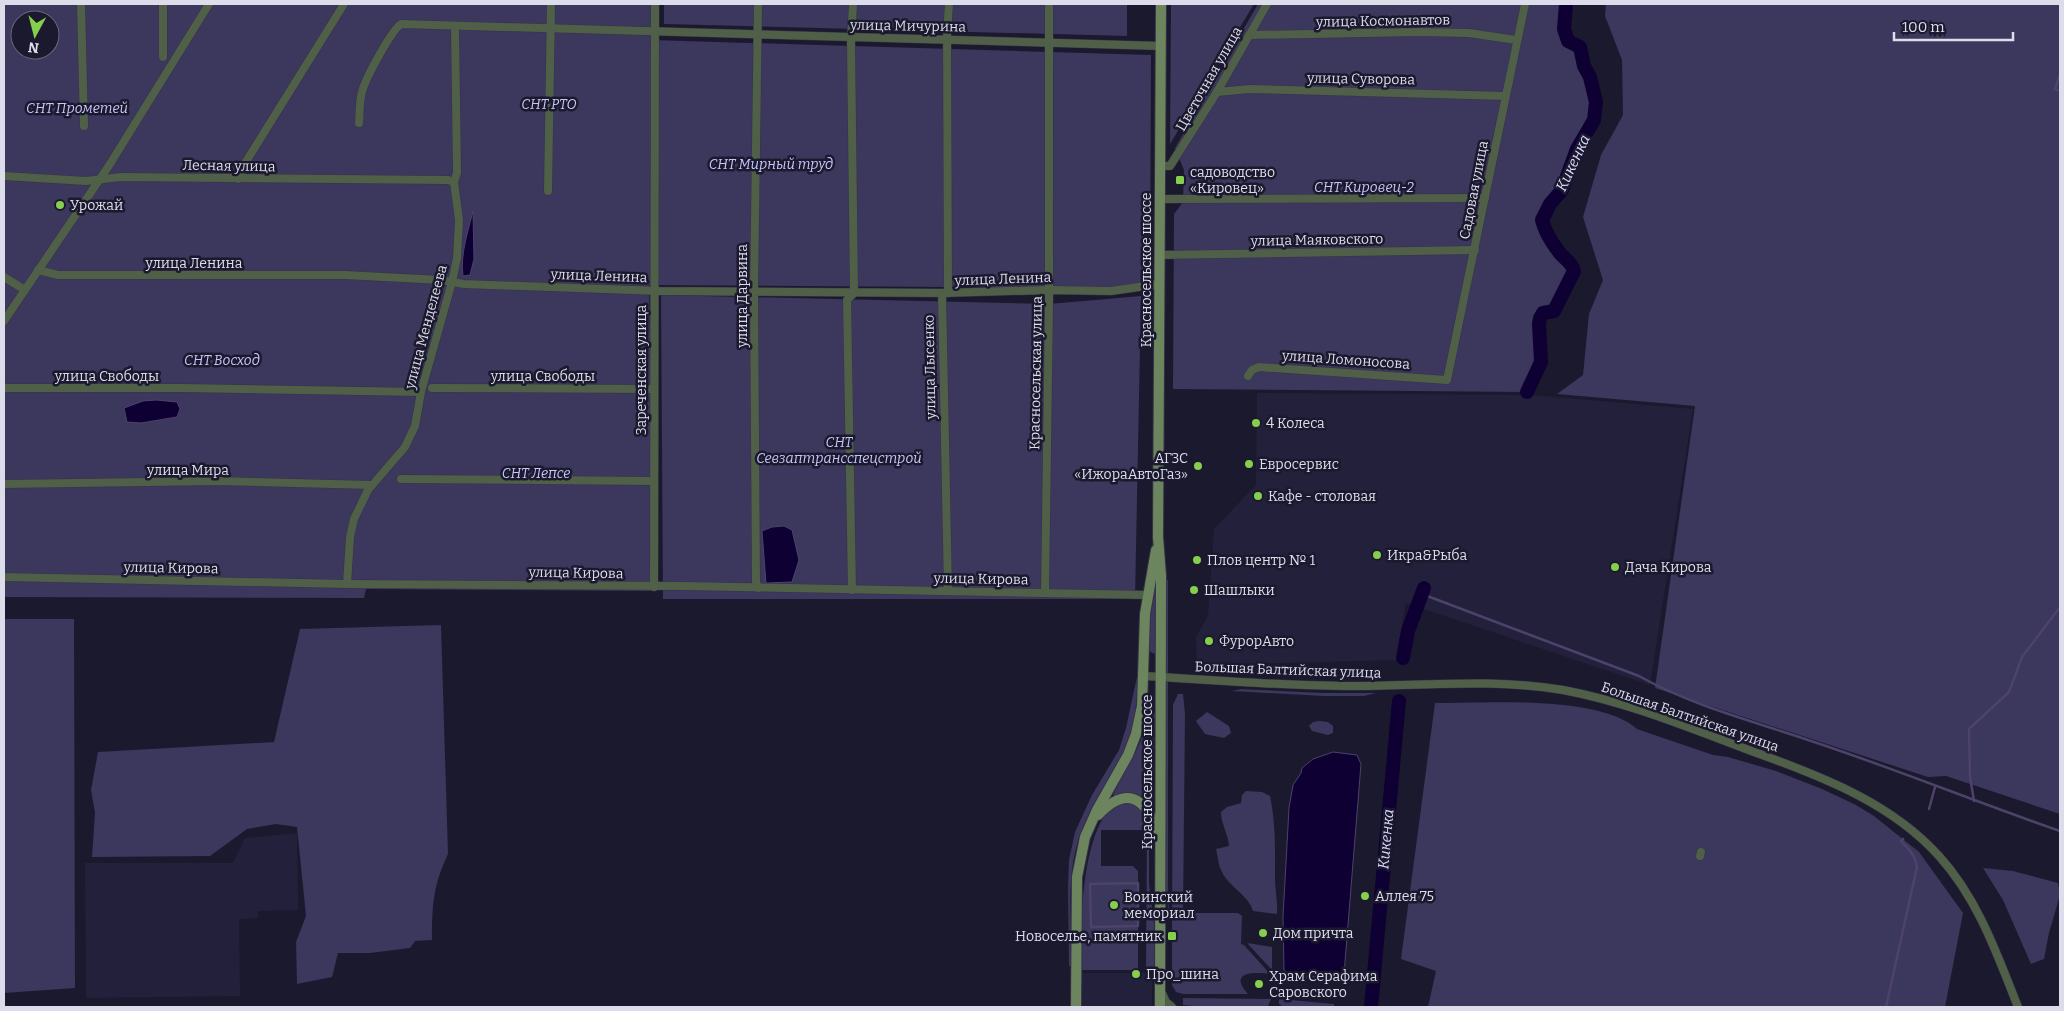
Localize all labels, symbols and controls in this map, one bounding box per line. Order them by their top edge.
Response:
north arrow [10,10,60,60]
scale bar [1894,10,2013,42]
street label: улица Космонавтов [1315,11,1450,31]
street label: улица Мичурина [849,16,966,36]
text: 100 m [1902,18,1945,36]
street label: Цветочная улица [1172,23,1246,134]
text: N [27,38,40,57]
street label: улица Суворова [1306,70,1415,88]
park label: СНТ РТО [521,96,577,113]
park label: СНТ Прометей [26,100,128,117]
water label: Кикенка [1552,132,1594,194]
street label: Садовая улица [1456,139,1492,241]
park label: СНТ Мирный труд [709,156,833,173]
street label: Лесная улица [182,157,276,175]
place label: садоводство «Кировец» [1190,164,1275,197]
marker: садоводство «Кировец» [1174,174,1186,186]
park label: СНТ Кировец-2 [1314,179,1414,196]
street label: Красносельское шоссе [1138,193,1155,347]
place label: Урожай [70,197,123,214]
marker: Урожай [54,199,66,211]
street label: улица Маяковского [1250,230,1383,250]
street label: улица Дарвина [734,244,751,349]
street label: улица Ленина [145,255,243,272]
street label: улица Менделеева [401,263,451,392]
street label: улица Ленина [549,266,648,286]
street label: улица Ленина [953,269,1052,289]
street label: Красносельская улица [1026,296,1046,450]
street label: Зареченская улица [633,304,650,435]
street label: улица Лысенко [921,315,939,420]
street label: улица Ломоносова [1280,347,1411,373]
park label: СНТ Восход [184,352,260,369]
street label: улица Свободы [54,368,159,385]
street label: улица Свободы [490,368,595,385]
place label: 4 Колеса [1266,415,1325,432]
marker: 4 Колеса [1250,417,1262,429]
park label: СНТ Севзаптрансспецстрой [756,434,922,467]
place label: АГЗС «ИжораАвтоГаз» [1074,450,1188,483]
place label: Евросервис [1259,456,1339,473]
marker: Евросервис [1243,458,1255,470]
marker: АГЗС «ИжораАвтоГаз» [1192,460,1204,472]
street label: улица Мира [146,462,229,479]
park label: СНТ Лепсе [502,465,570,482]
place label: Кафе - столовая [1268,488,1376,505]
marker: Кафе - столовая [1252,490,1264,502]
place label: Икра&Рыба [1387,547,1468,564]
marker: Икра&Рыба [1371,549,1383,561]
place label: Плов центр № 1 [1207,552,1315,569]
marker: Плов центр № 1 [1191,554,1203,566]
street label: улица Кирова [122,559,219,577]
place label: Дача Кирова [1625,559,1712,576]
marker: Дача Кирова [1609,561,1621,573]
street label: улица Кирова [527,564,624,582]
street label: улица Кирова [932,570,1029,588]
place label: Шашлыки [1204,582,1275,599]
marker: Шашлыки [1188,584,1200,596]
place label: ФурорАвто [1219,633,1294,650]
marker: ФурорАвто [1203,635,1215,647]
street label: Большая Балтийская улица [1194,658,1382,682]
street label: Большая Балтийская улица [1599,679,1781,756]
street label: Красносельское шоссе [1139,695,1156,849]
water label: Кикенка [1374,808,1398,870]
place label: Аллея 75 [1375,888,1434,905]
place label: Воинский мемориал [1124,889,1195,922]
marker: Аллея 75 [1359,890,1371,902]
marker: Воинский мемориал [1108,899,1120,911]
place label: Дом причта [1273,925,1354,942]
marker: Дом причта [1257,927,1269,939]
place label: Новоселье, памятник [1015,928,1163,945]
marker: Новоселье, памятник [1166,930,1178,942]
place label: Про_шина [1146,966,1219,983]
marker: Про_шина [1130,968,1142,980]
place label: Храм Серафима Саровского [1269,968,1378,1001]
marker: Храм Серафима Саровского [1253,978,1265,990]

